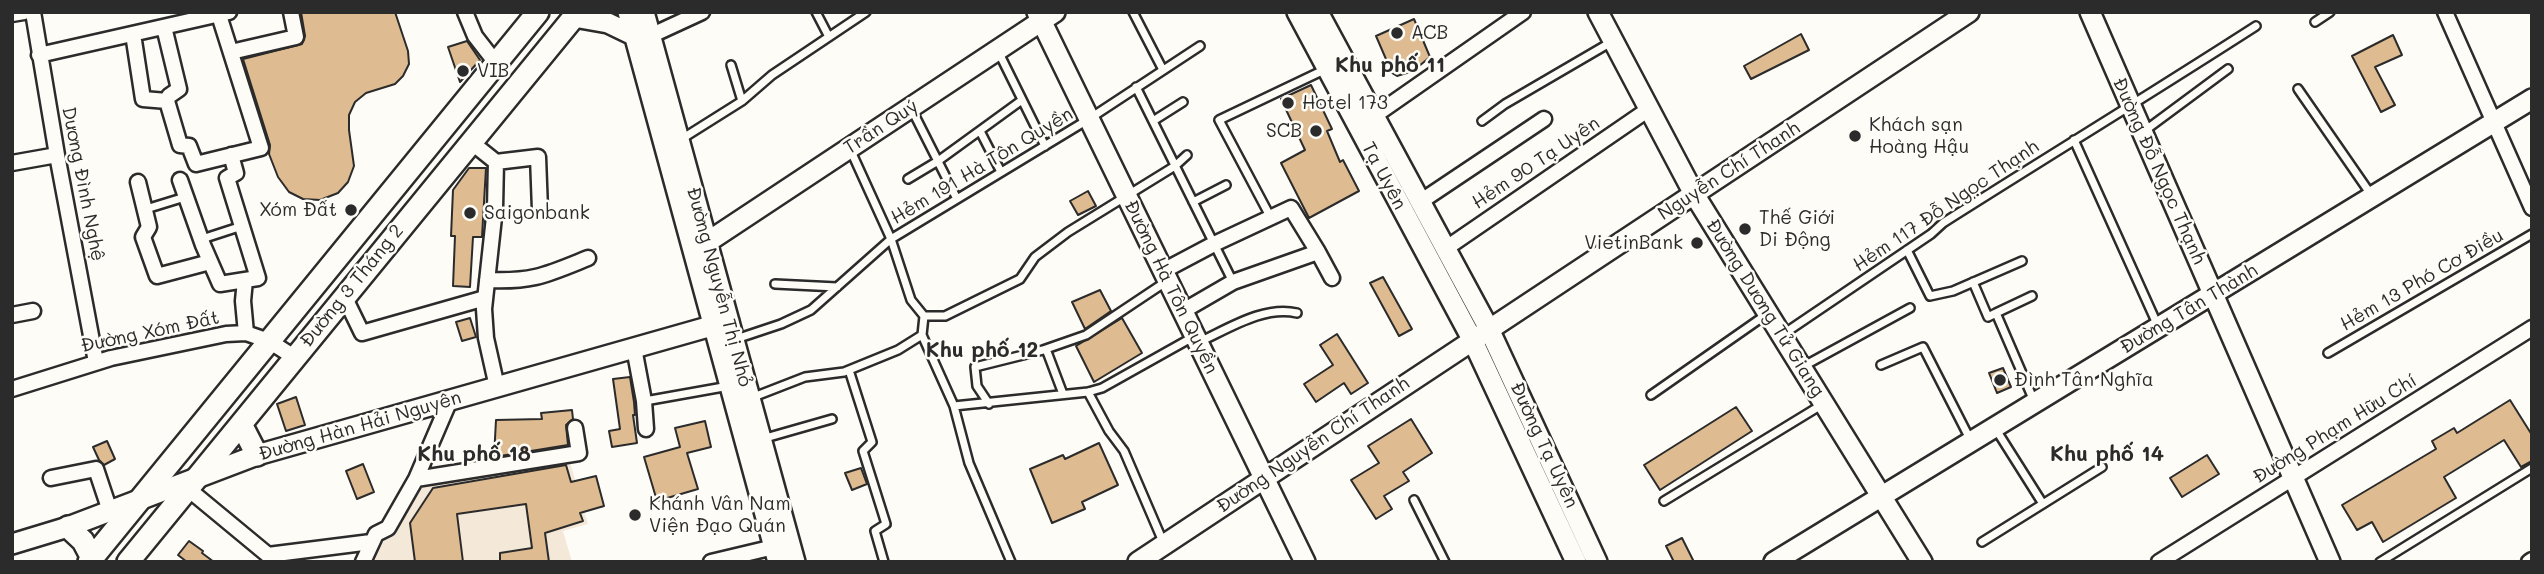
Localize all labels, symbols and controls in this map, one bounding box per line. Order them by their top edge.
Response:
place label: ACB [1411,22,1448,44]
marker: ACB [1389,25,1405,41]
district label: Khu phố 11 [1335,53,1445,79]
place label: VIB [477,60,509,82]
marker: VIB [455,63,471,79]
street label: Đường Đỗ Ngọc Thạnh [2108,74,2210,268]
place label: Hotel 173 [1302,92,1388,114]
street label: Trần Quý [840,95,922,159]
marker: Hotel 173 [1280,95,1296,111]
street label: Hẻm 191 Hà Tôn Quyền [887,103,1077,229]
street label: Dương Đình Nghệ [57,105,109,263]
street label: Hẻm 90 Tạ Uyên [1468,112,1604,214]
place label: Khách sạn Hoàng Hậu [1869,114,1969,158]
street label: Nguyễn Chí Thanh [1654,117,1804,225]
place label: SCB [1266,120,1302,142]
marker: SCB [1308,123,1324,139]
marker: Khách sạn Hoàng Hậu [1847,128,1863,144]
street label: Hẻm 117 Đỗ Ngọc Thạnh [1849,135,2043,277]
street label: Tạ Uyên [1357,138,1411,214]
street label: Đường Nguyễn Thị Nhỏ [681,185,757,389]
street label: Đường Hà Tôn Quyền [1119,196,1223,378]
place label: Xóm Đất [259,199,337,221]
marker: Xóm Đất [343,202,359,218]
place label: Saigonbank [484,202,590,224]
marker: Saigonbank [462,205,478,221]
place label: Thế Giới Di Động [1759,207,1835,251]
street label: Đường Dương Tử Giang [1701,215,1829,401]
street label: Đường 3 Tháng 2 [295,220,409,352]
marker: Thế Giới Di Động [1737,221,1753,237]
street label: Hẻm 13 Phó Cơ Điều [2336,224,2508,336]
place label: VietinBank [1584,232,1683,254]
marker: VietinBank [1689,235,1705,251]
street label: Đường Tân Thành [2116,259,2262,359]
street label: Đường Xóm Đất [79,306,221,358]
district label: Khu phố 12 [926,338,1038,364]
place label: Đình Tân Nghĩa [2014,369,2154,391]
street label: Đường Phạm Hữu Chí [2249,369,2421,489]
street label: Đường Nguyễn Chí Thanh [1212,372,1414,518]
marker: Đình Tân Nghĩa [1992,372,2008,388]
street label: Đường Tạ Uyên [1505,378,1583,512]
street label: Đường Hàn Hải Nguyên [256,386,464,466]
district label: Khu phố 18 [417,442,531,468]
district label: Khu phố 14 [2050,442,2164,468]
place label: Khánh Vân Nam Viện Đạo Quán [649,493,791,537]
marker: Khánh Vân Nam Viện Đạo Quán [627,507,643,523]

